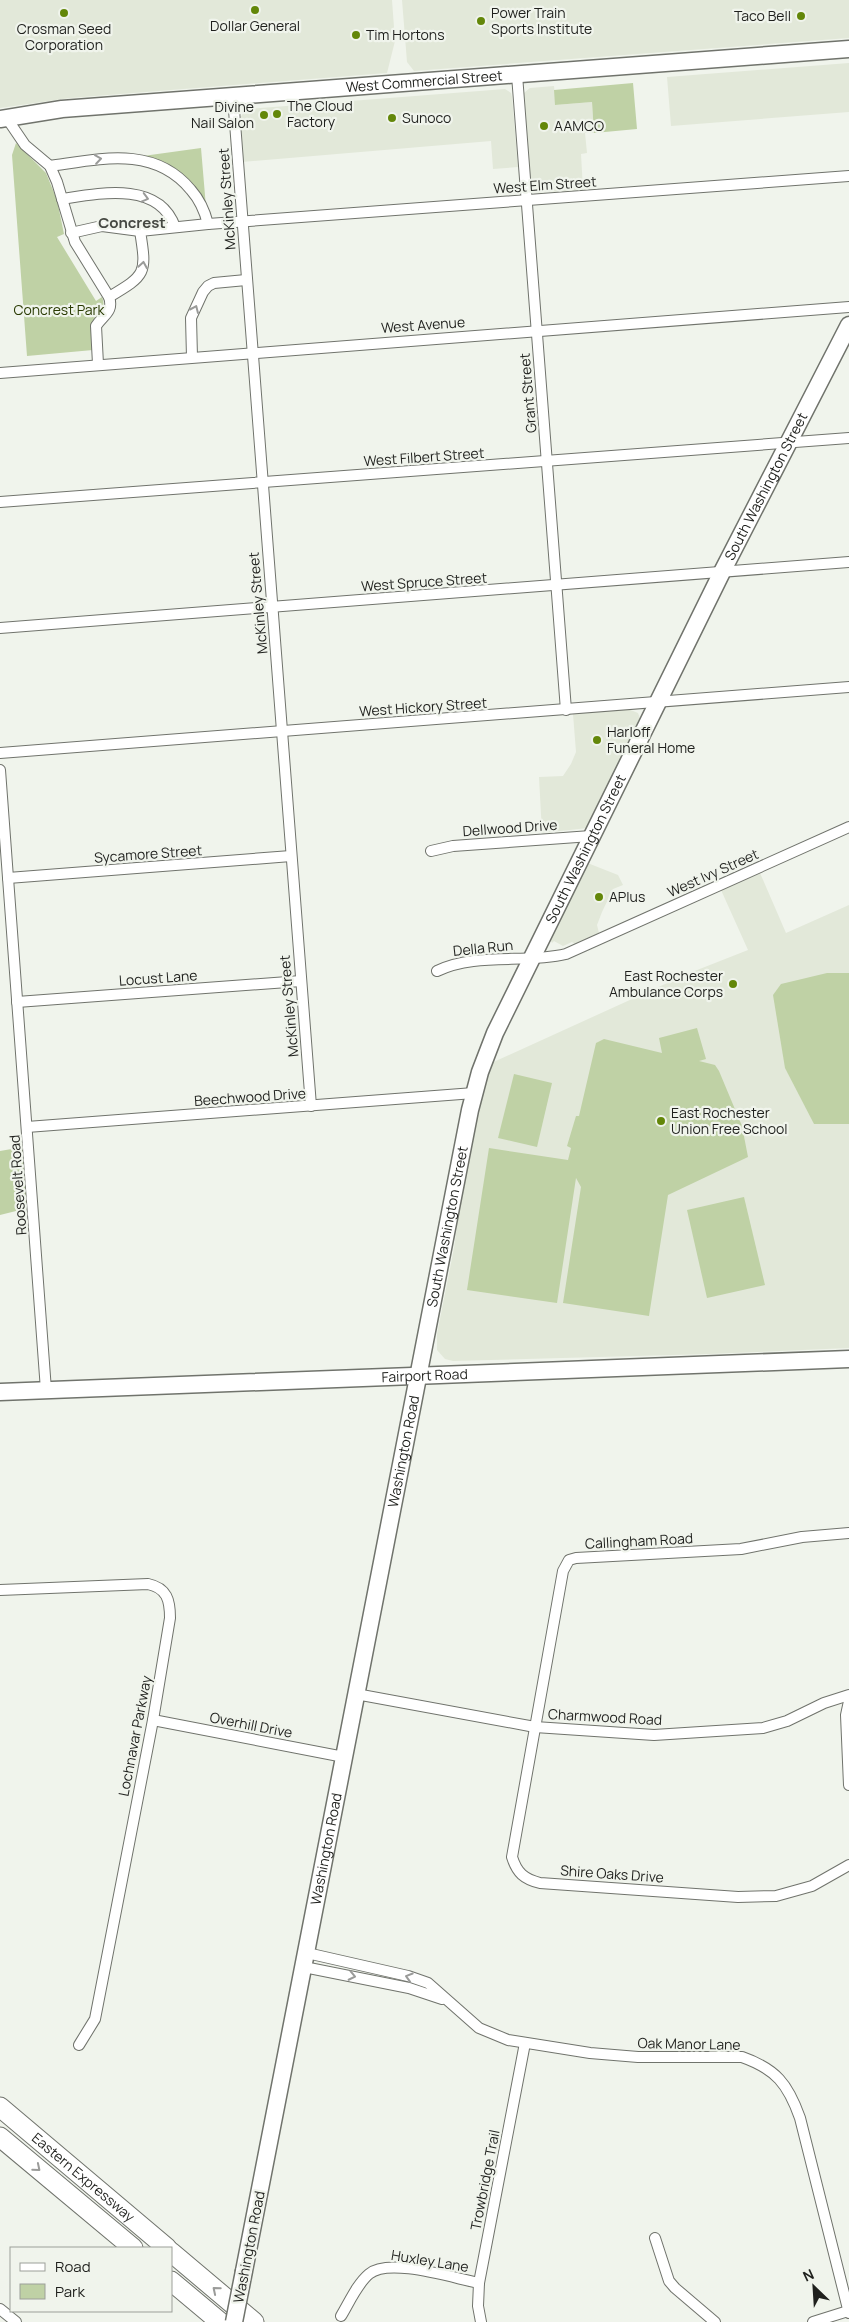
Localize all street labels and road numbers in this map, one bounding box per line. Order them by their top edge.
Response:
street label: West Commercial Street [345,65,504,96]
street label: McKinley Street [213,147,240,251]
street label: West Elm Street [493,171,598,198]
street label: West Avenue [380,312,466,337]
street label: Grant Street [515,352,540,434]
street label: South Washington Street [720,409,812,563]
street label: West Filbert Street [363,443,485,470]
street label: McKinley Street [244,551,271,655]
street label: West Spruce Street [360,568,488,595]
street label: West Hickory Street [358,693,488,720]
street label: South Washington Street [540,771,630,926]
street label: Dellwood Drive [462,815,558,840]
street label: Sycamore Street [93,840,203,867]
street label: West Ivy Street [664,844,762,901]
street label: Della Run [452,935,514,960]
street label: McKinley Street [275,954,302,1058]
street label: Locust Lane [118,965,198,990]
street label: Beechwood Drive [194,1083,306,1110]
street label: Roosevelt Road [5,1134,30,1236]
street label: South Washington Street [422,1144,472,1309]
street label: Fairport Road [381,1364,468,1386]
street label: Washington Road [383,1394,423,1509]
street label: Callingham Road [584,1528,693,1553]
street label: Lochnavar Parkway [113,1673,156,1798]
street label: Charmwood Road [547,1704,663,1729]
street label: Overhill Drive [208,1707,294,1742]
street label: Washington Road [305,1791,346,1906]
street label: Shire Oaks Drive [560,1860,664,1887]
street label: Oak Manor Lane [637,2033,741,2054]
street label: Eastern Expressway [28,2128,140,2226]
street label: Trowbridge Trail [465,2128,504,2232]
street label: Washington Road [228,2189,269,2305]
street label: Huxley Lane [390,2245,470,2276]

